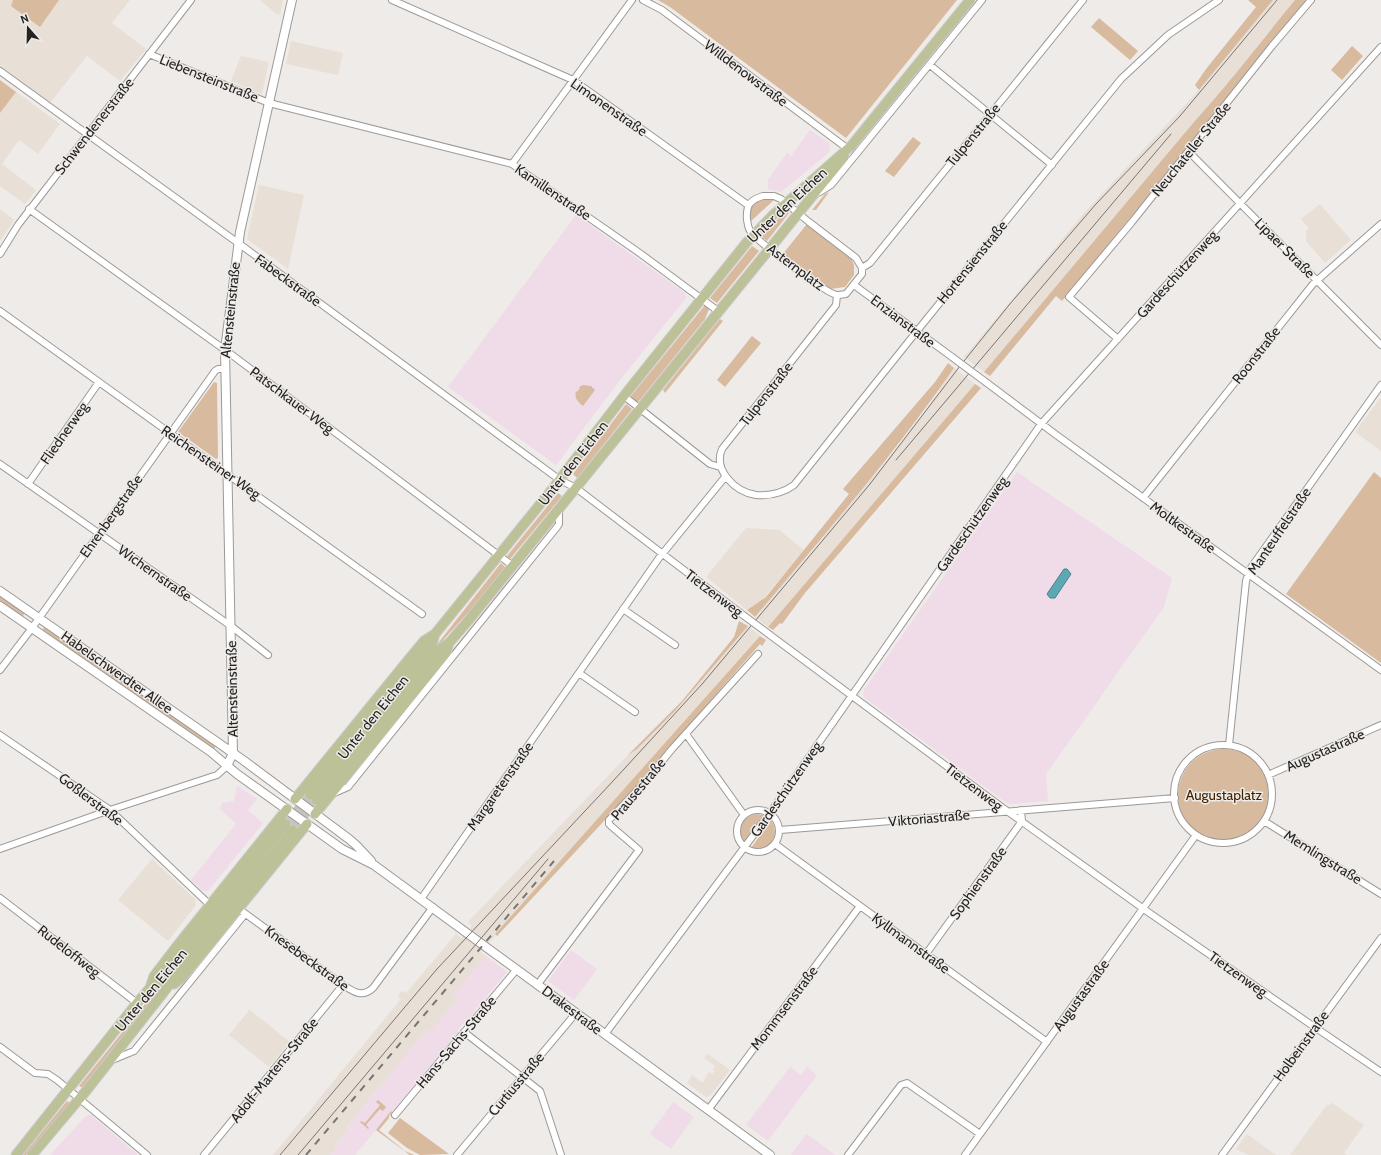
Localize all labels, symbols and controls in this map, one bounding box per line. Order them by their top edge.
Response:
north arrow [8,8,48,48]
text: N [19,11,31,27]
street label: Willdenowstraße [701,36,791,110]
street label: Liebensteinstraße [157,50,261,106]
street label: Schwendenerstraße [51,74,137,178]
street label: Limonenstraße [567,74,651,140]
street label: Neuchateller Straße [1147,98,1235,200]
street label: Tulpenstraße [942,100,1004,170]
street label: Kamillenstraße [511,160,595,224]
street label: Unter den Eichen [743,163,831,247]
street label: Lipaer Straße [1251,214,1319,282]
street label: Hortensienstraße [933,217,1011,307]
street label: Gardeschützenweg [1133,225,1222,322]
street label: Asternplatz [764,240,829,295]
street label: Fabeckstraße [251,250,325,310]
street label: Altensteinstraße [216,261,244,359]
street label: Enzianstraße [867,291,939,351]
street label: Roonstraße [1228,323,1284,387]
street label: Tulpenstraße [735,358,797,430]
street label: Patschkauer Weg [246,363,338,438]
street label: Fliednerweg [36,397,93,468]
street label: Unter den Eichen [534,417,612,509]
street label: Reichensteiner Weg [158,421,265,504]
street label: Ehrenbergstraße [76,471,146,561]
street label: Gardeschützenweg [932,472,1012,575]
street label: Manteuffelstraße [1243,484,1315,578]
street label: Moltkestraße [1147,497,1219,557]
street label: Wichernstraße [115,541,195,605]
street label: Tietzenweg [682,565,747,621]
street label: Habelschwerdter Allee [58,627,176,717]
street label: Altensteinstraße [222,641,242,737]
street label: Unter den Eichen [334,671,412,763]
street label: Augustastraße [1283,725,1367,775]
street label: Gardeschützenweg [746,737,826,840]
street label: Margaretenstraße [463,738,537,834]
street label: Prausestraße [607,754,669,824]
street label: Tietzenweg [942,759,1007,815]
street label: Goßlerstraße [55,769,127,829]
park label: Augustaplatz [1186,786,1263,804]
street label: Viktoriastraße [888,805,970,831]
street label: Memlingstraße [1281,826,1365,888]
street label: Sophienstraße [945,843,1011,923]
street label: Kyllmannstraße [868,909,954,977]
street label: Rudeloffweg [34,921,105,982]
street label: Knesebeckstraße [261,921,353,995]
street label: Unter den Eichen [111,945,191,1035]
street label: Tietzenweg [1205,947,1272,1001]
street label: Augustastraße [1049,956,1113,1034]
street label: Mommsenstraße [746,962,822,1054]
street label: Drakestraße [538,981,606,1039]
street label: Hans-Sachs-Straße [412,992,500,1092]
street label: Holbeinstraße [1269,1007,1333,1085]
street label: Adolf-Martens-Straße [226,1014,322,1126]
street label: Curtiusstraße [484,1048,548,1120]

